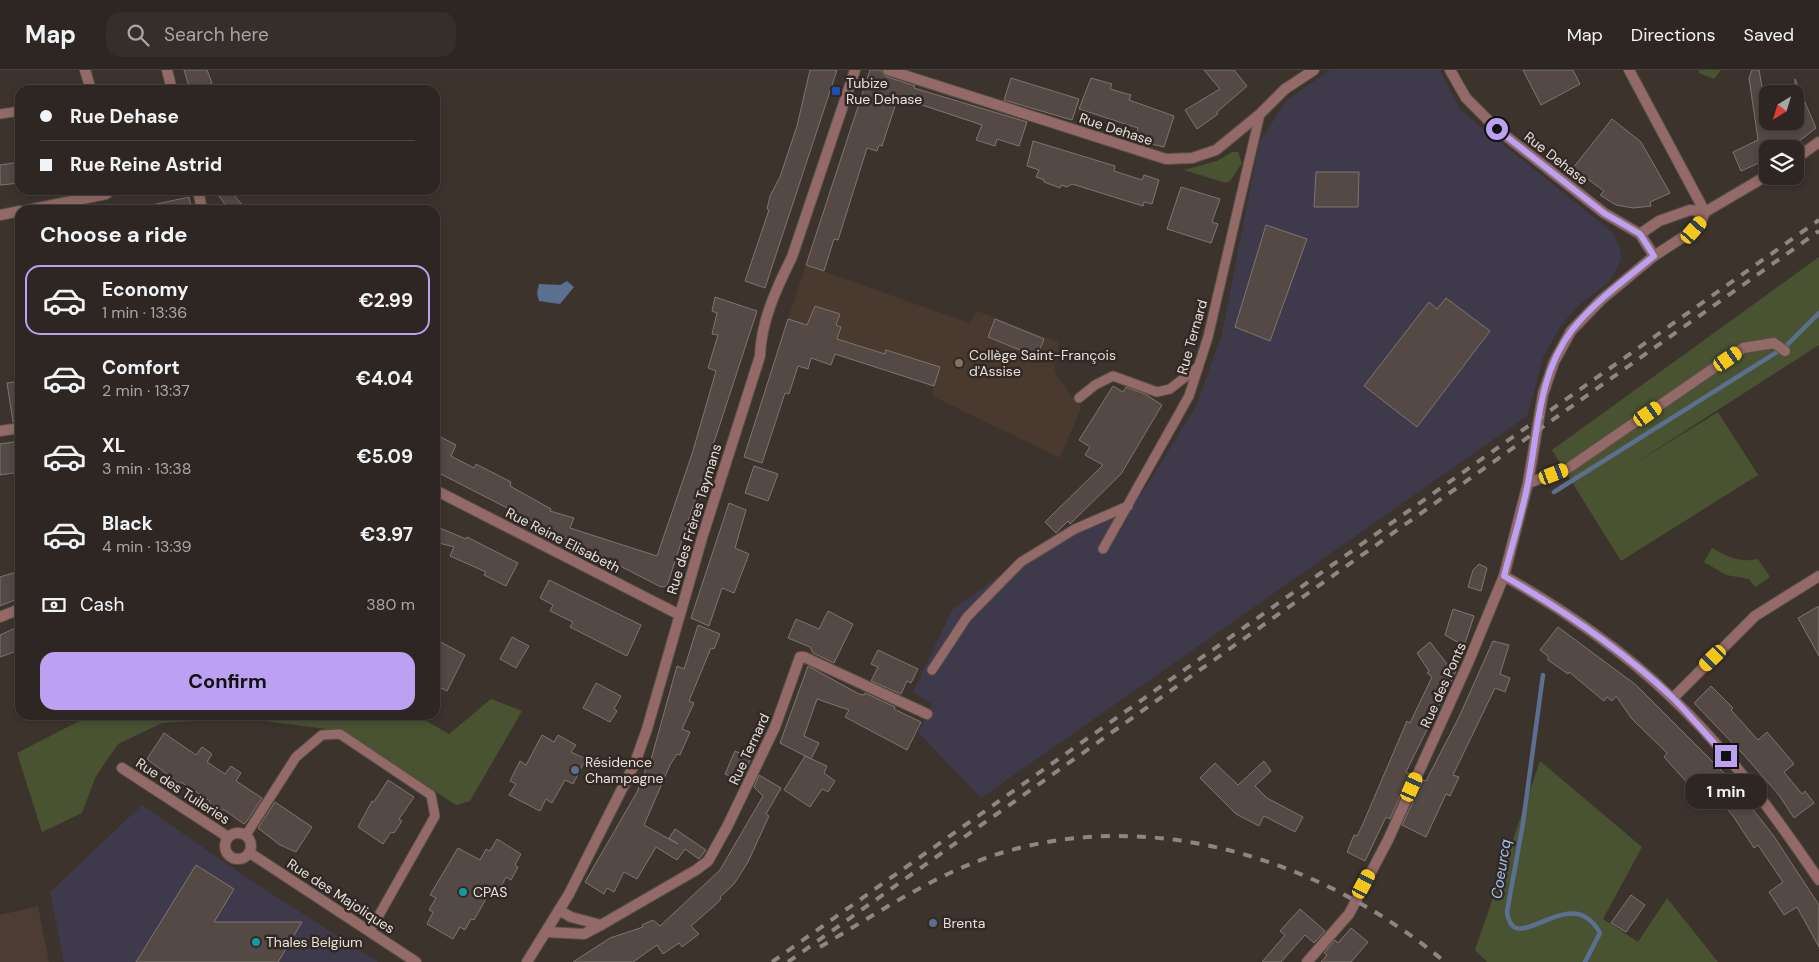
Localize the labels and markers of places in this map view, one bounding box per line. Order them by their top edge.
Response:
place label: Tubize Rue Dehase [846,74,922,108]
marker: Tubize Rue Dehase [830,85,842,97]
place label: Collège Saint-François d'Assise [969,346,1116,380]
marker: Collège Saint-François d'Assise [953,357,965,369]
place label: Résidence Champagne [585,753,663,787]
marker: Résidence Champagne [569,764,581,776]
place label: CPAS [473,883,507,901]
marker: CPAS [457,886,469,898]
place label: Brenta [943,914,985,932]
marker: Brenta [927,917,939,929]
place label: Thales Belgium [266,933,363,951]
marker: Thales Belgium [250,936,262,948]

